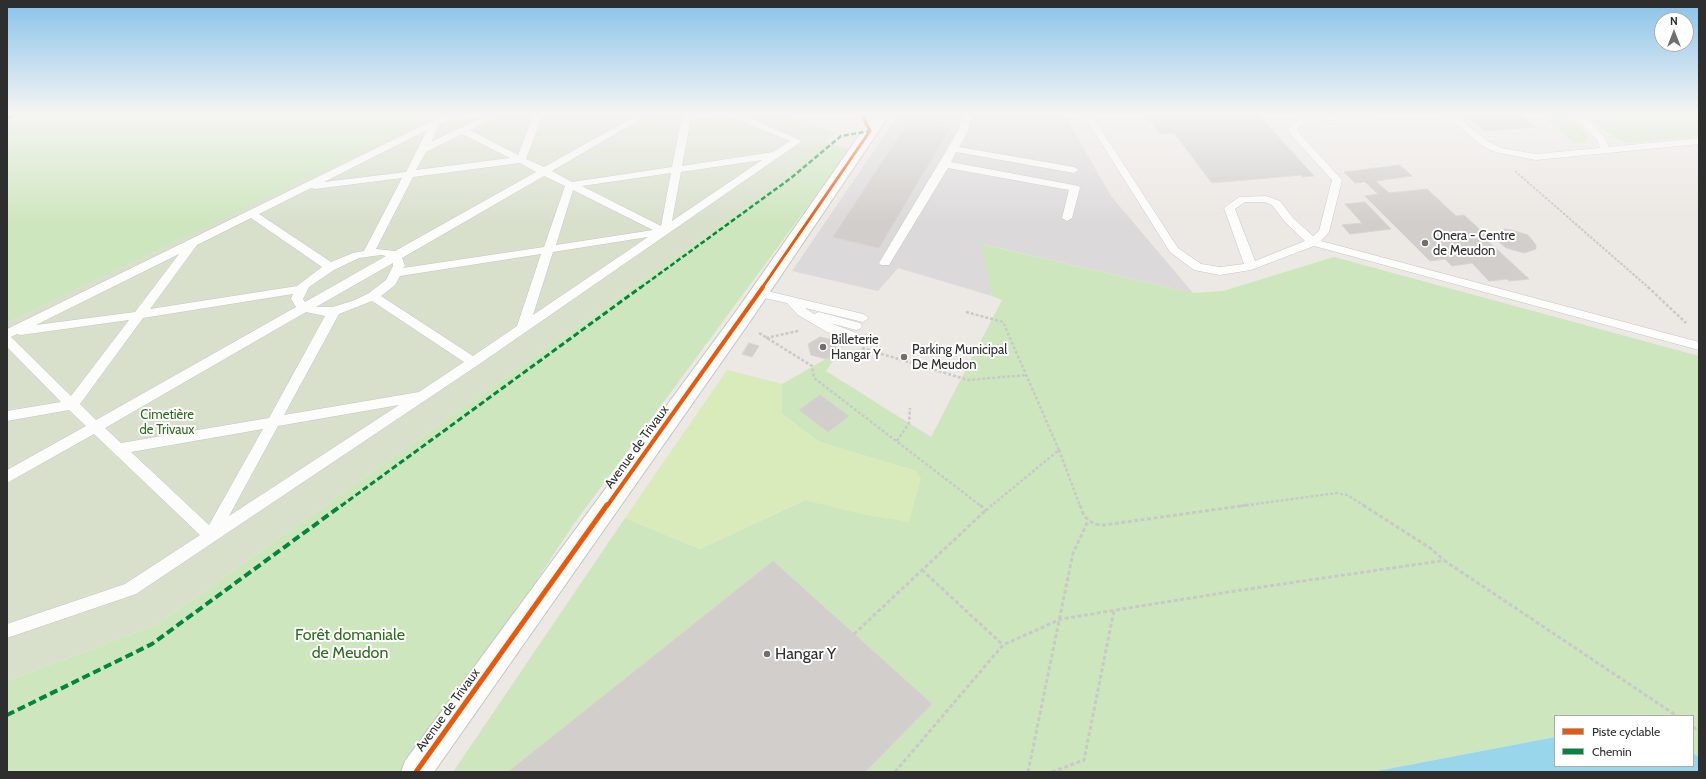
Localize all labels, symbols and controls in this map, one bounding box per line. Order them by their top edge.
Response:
north arrow [1654,12,1694,52]
text: N [1670,14,1678,28]
place label: Onera - Centre de Meudon [1433,228,1515,259]
marker: Onera - Centre de Meudon [1420,238,1430,248]
place label: Billeterie Hangar Y [831,332,881,363]
marker: Billeterie Hangar Y [818,342,828,352]
place label: Parking Municipal De Meudon [912,342,1007,373]
marker: Parking Municipal De Meudon [899,352,909,362]
street label: Avenue de Trivaux [602,402,672,492]
park label: Cimetière de Trivaux [140,407,194,438]
park label: Forêt domaniale de Meudon [295,625,405,663]
place label: Hangar Y [775,644,836,664]
marker: Hangar Y [762,649,772,659]
street label: Avenue de Trivaux [413,665,483,755]
legend [1554,715,1694,767]
text: Piste cyclable [1592,724,1660,739]
text: Chemin [1592,744,1632,759]

